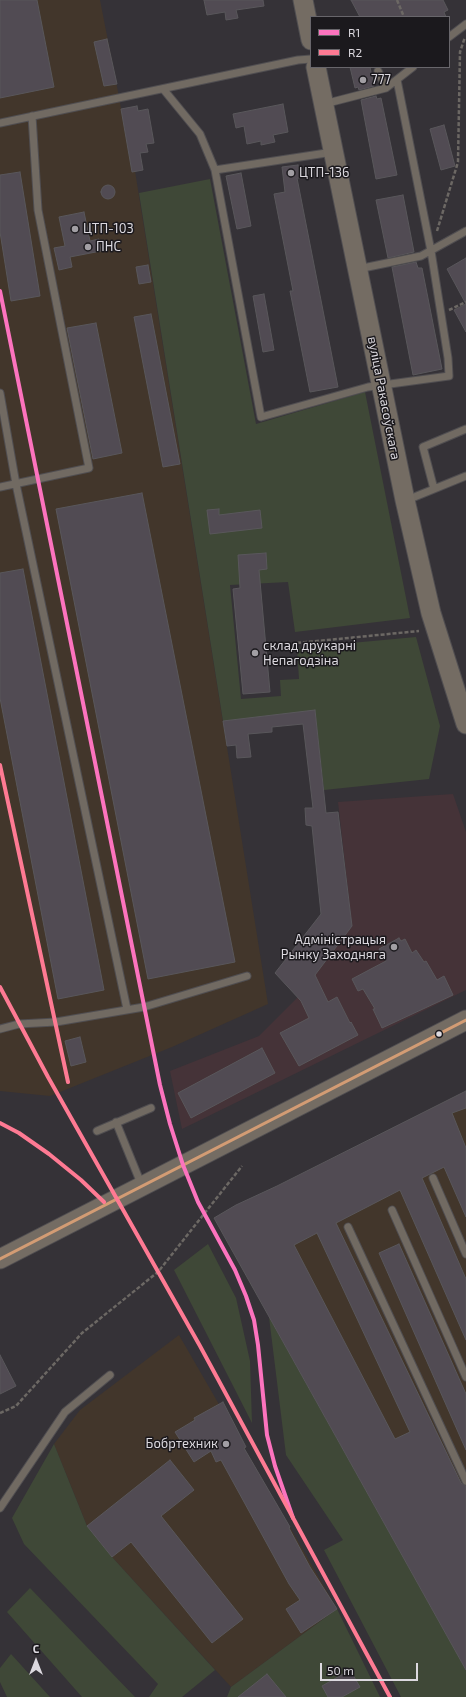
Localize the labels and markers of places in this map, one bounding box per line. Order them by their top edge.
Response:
place label: 777 [371,72,391,88]
marker: 777 [358,75,368,85]
place label: ЦТП-136 [299,165,349,181]
marker: ЦТП-136 [286,168,296,178]
place label: ЦТП-103 [83,221,134,237]
marker: ЦТП-103 [70,224,80,234]
place label: ПНС [96,239,121,255]
marker: ПНС [83,242,93,252]
place label: склад друкарні Непагодзіна [263,638,356,669]
marker: склад друкарні Непагодзіна [250,648,260,658]
place label: Адміністрацыя Рынку Заходняга [281,932,386,963]
marker: Адміністрацыя Рынку Заходняга [389,942,399,952]
unlabelled marker [434,1029,444,1039]
place label: Бобртехник [146,1436,218,1452]
marker: Бобртехник [221,1439,231,1449]

